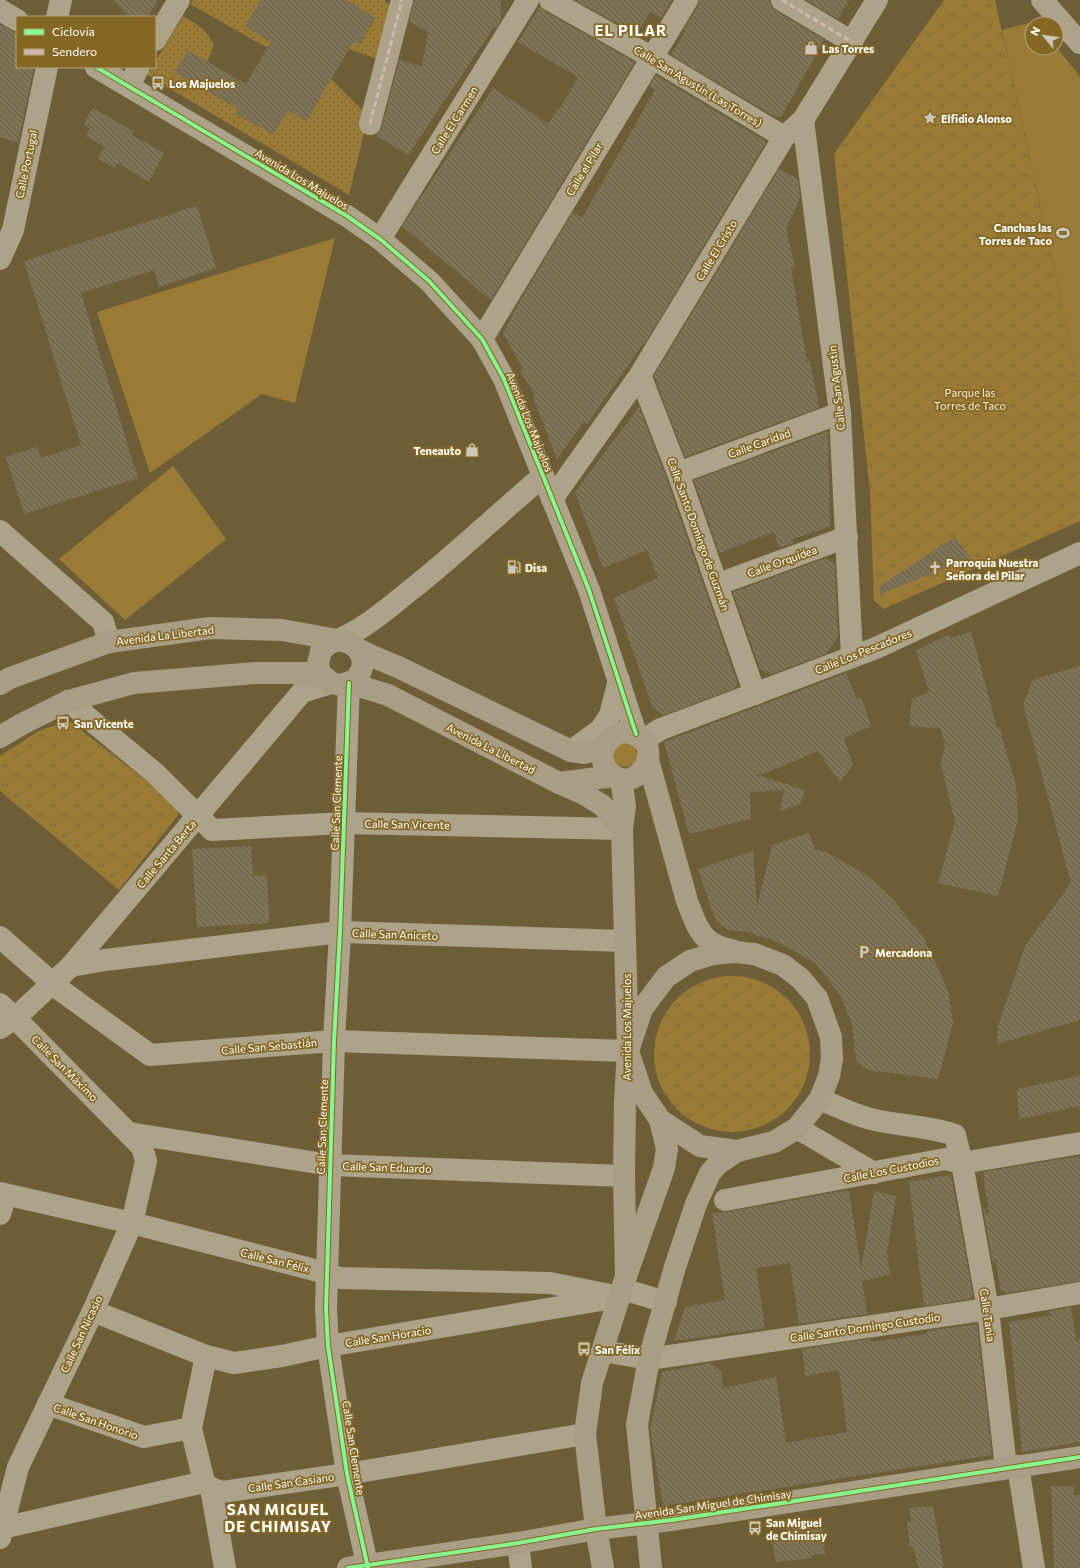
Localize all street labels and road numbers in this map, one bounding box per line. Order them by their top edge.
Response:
street label: Calle San Agustín (Las Torres) [632,43,764,129]
street label: Calle El Carmen [428,84,480,156]
street label: Calle Portugal [12,129,40,199]
street label: Calle el Pilar [563,139,605,198]
street label: Avenida Los Majuelos [253,146,351,212]
street label: Calle El Cristo [693,217,740,283]
street label: Calle San Agustìn [825,345,847,431]
street label: Avenida Los Majuelos [504,370,556,474]
street label: Calle Caridad [726,426,792,460]
street label: Calle Santo Domingo de Guzmán [665,456,733,612]
street label: Calle Orquídea [745,542,819,580]
street label: Avenida La Libertad [115,623,215,647]
street label: Calle Los Pescadores [813,626,913,676]
street label: Avenida La Libertad [444,720,538,776]
street label: Calle San Clemente [328,755,344,851]
street label: Calle Santa Berta [134,817,198,891]
street label: Calle San Vicente [364,817,450,831]
street label: Calle San Aniceto [352,926,439,942]
street label: Avenida Los Majuelos [620,974,633,1080]
street label: Calle San Máximo [29,1032,101,1104]
street label: Calle San Sebastián [220,1035,318,1057]
street label: Calle San Clemente [314,1079,330,1175]
street label: Calle Los Custodios [842,1153,940,1185]
street label: Calle San Eduardo [342,1159,432,1175]
street label: Calle San Félix [239,1245,311,1275]
street label: Calle Tania [978,1288,998,1342]
street label: Calle San Nicasio [57,1293,105,1375]
street label: Calle Santo Domingo Custodio [789,1310,941,1344]
street label: Calle San Horacio [344,1323,432,1349]
street label: Calle San Honorio [52,1400,141,1442]
street label: Calle San Clemente [340,1400,368,1496]
street label: Calle San Casiano [247,1469,335,1495]
street label: Avenida San Miguel de Chimisay [634,1487,793,1521]

